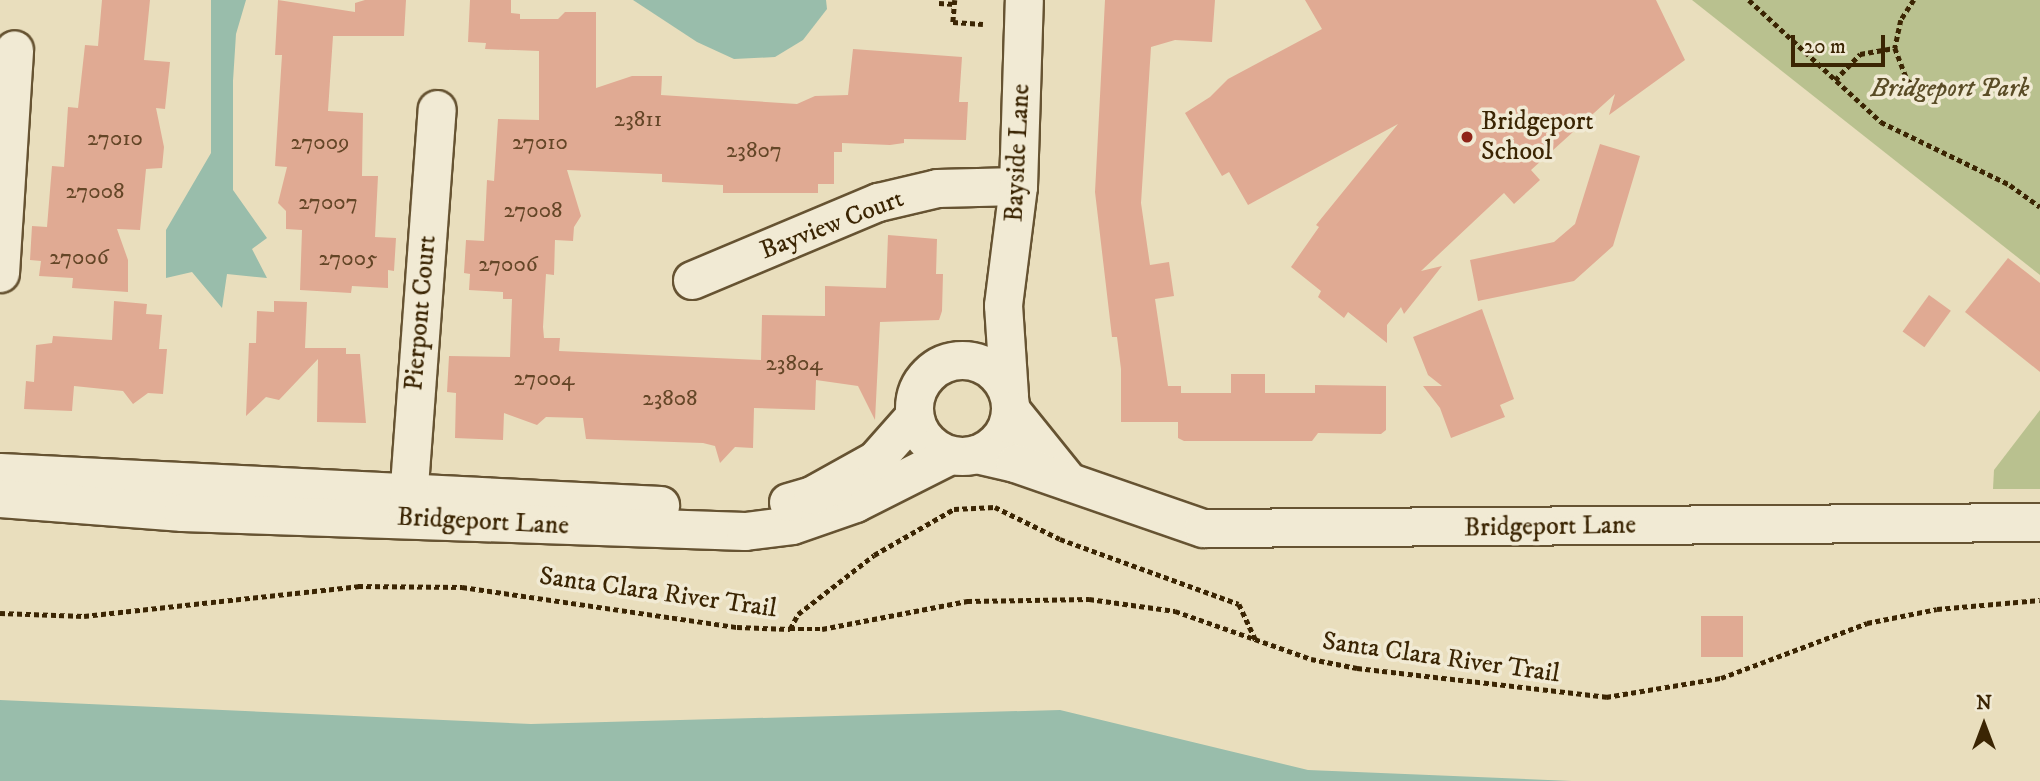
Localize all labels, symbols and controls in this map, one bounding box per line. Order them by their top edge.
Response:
scale bar [1795,21,1890,65]
text: 20 m [1804,34,1846,60]
park label: Bridgeport Park [1871,73,2029,105]
street label: Bayside Lane [999,83,1037,223]
house number: 23811 [614,106,662,134]
place label: Bridgeport School [1481,106,1594,168]
house number: 27010 [87,125,143,153]
house number: 27009 [290,129,350,157]
house number: 27010 [512,129,568,157]
marker: Bridgeport School [1459,129,1475,145]
house number: 23807 [726,137,782,165]
house number: 27008 [65,178,125,206]
street label: Bayview Court [756,183,908,267]
house number: 27007 [298,189,358,217]
house number: 27008 [503,197,563,225]
street label: Pierpont Court [399,234,443,392]
house number: 27006 [49,244,109,272]
house number: 27005 [318,245,378,273]
house number: 27006 [478,251,538,279]
house number: 23804 [766,350,822,378]
house number: 27004 [514,365,574,393]
house number: 23808 [642,385,698,413]
street label: Bridgeport Lane [396,502,570,542]
street label: Bridgeport Lane [1464,510,1636,544]
street label: Santa Clara River Trail [537,561,779,625]
street label: Santa Clara River Trail [1320,626,1562,690]
north arrow [1949,690,2019,760]
text: N [1976,692,1992,715]

